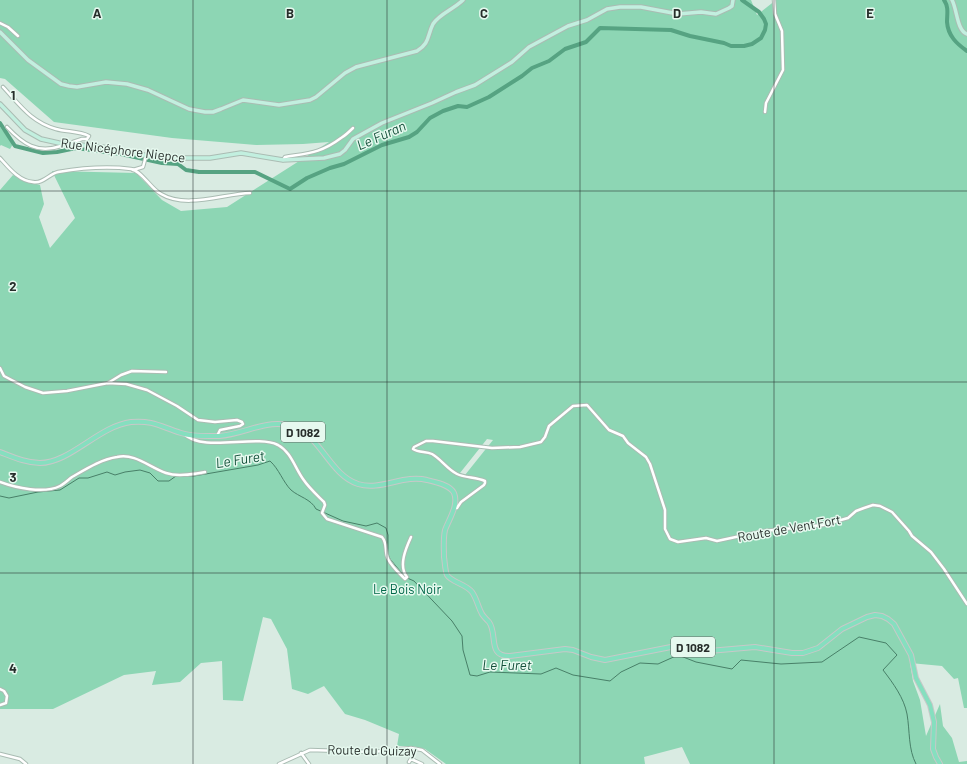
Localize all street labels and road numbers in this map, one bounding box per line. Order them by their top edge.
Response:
street label: Rue Nicéphore Niepce [60,134,186,166]
road number: D 1082 [281,422,325,442]
street label: Route de Vent Fort [736,511,842,545]
road number: D 1082 [671,637,715,657]
street label: Route du Guizay [327,741,417,759]

